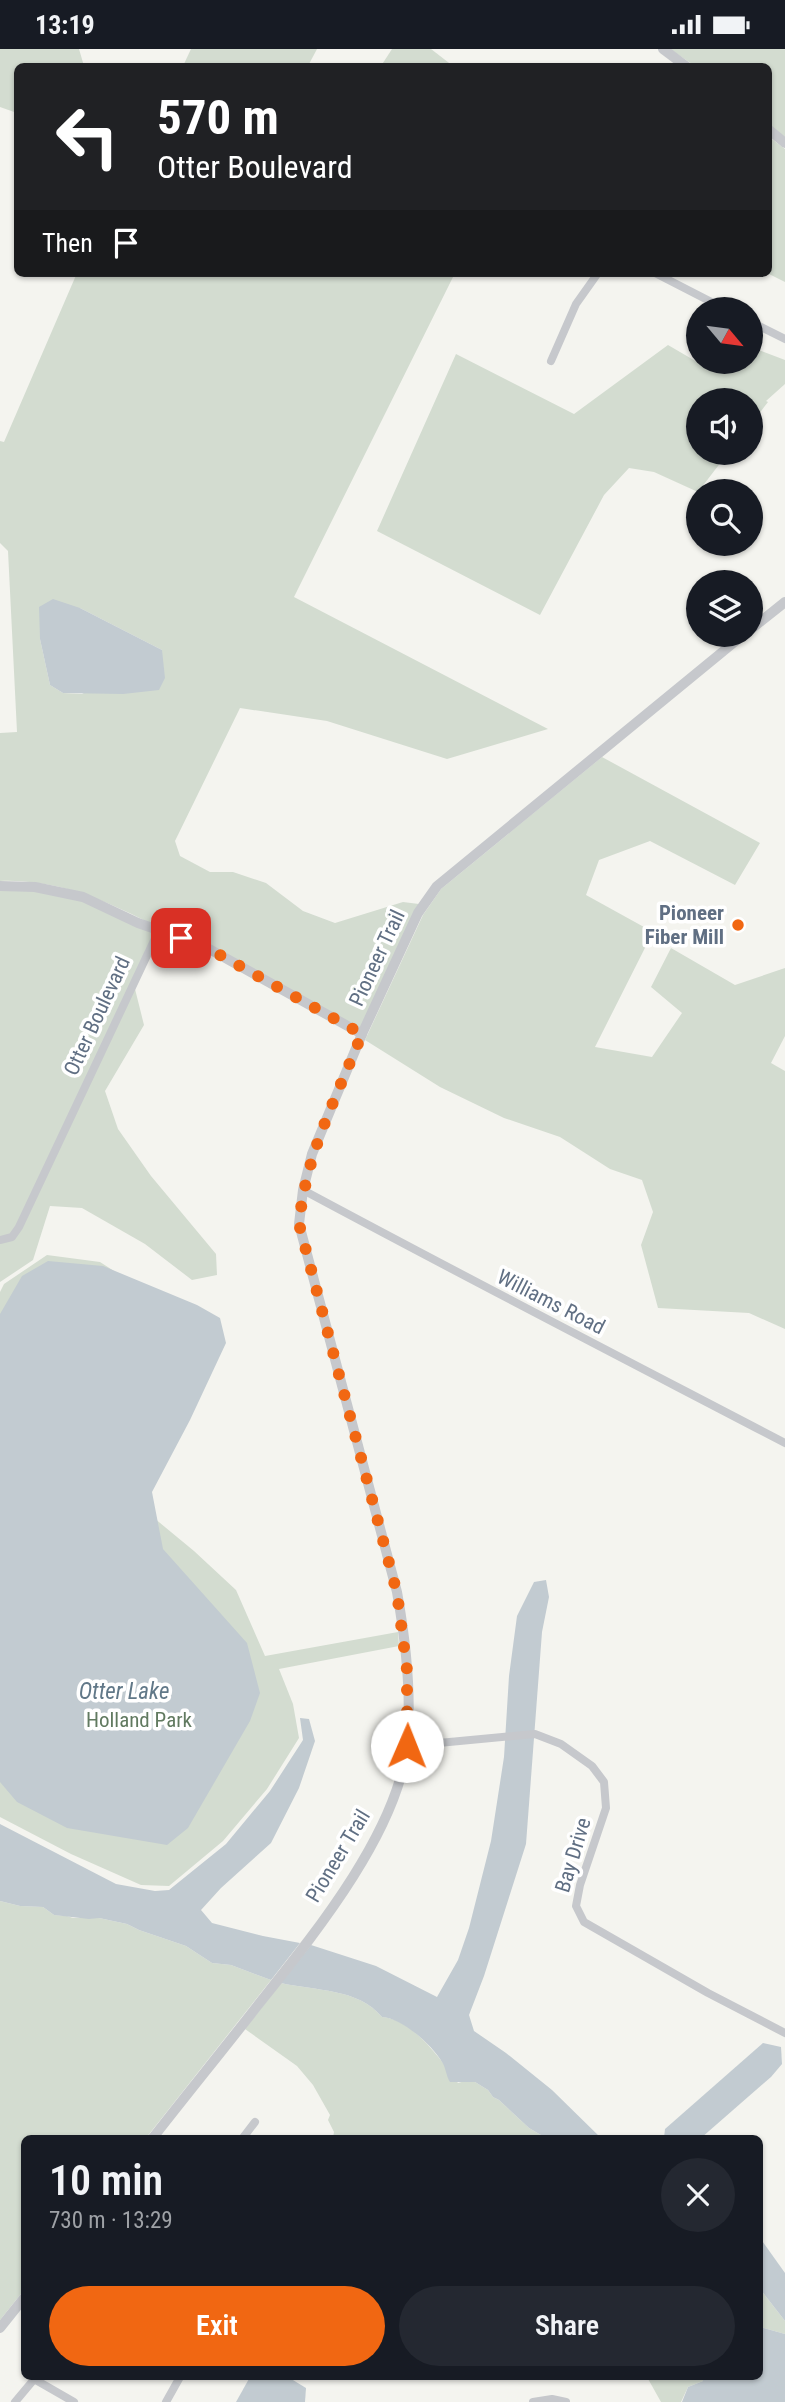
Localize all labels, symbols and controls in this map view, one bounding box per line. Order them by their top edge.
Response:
text: 13:19 [35,10,95,40]
text: 570 m [157,89,279,146]
icon: left [42,91,133,182]
text: Otter Boulevard [157,148,353,186]
icon: arrive [107,224,145,262]
text: Then [42,228,93,258]
north arrow [686,297,763,375]
map controls [686,297,763,647]
button: sound [686,388,763,465]
button: search [686,479,763,556]
button: layers [686,570,763,647]
place label: Pioneer Fiber Mill [645,901,724,949]
street label: Pioneer Trail [344,906,410,1010]
pin [151,908,211,968]
marker: Pioneer Fiber Mill [730,917,746,933]
icon: arrive [162,919,200,957]
street label: Otter Boulevard [59,953,135,1079]
street label: Williams Road [493,1265,609,1339]
water label: Otter Lake [79,1678,169,1705]
park label: Holland Park [86,1708,193,1732]
position arrow [370,1709,444,1783]
street label: Pioneer Trail [301,1805,375,1907]
street label: Bay Drive [550,1815,596,1895]
text: 10 min [49,2156,163,2205]
button: close [661,2158,735,2232]
text: 730 m · 13:29 [49,2207,173,2234]
button: Exit [49,2286,385,2366]
button: Share [399,2286,735,2366]

